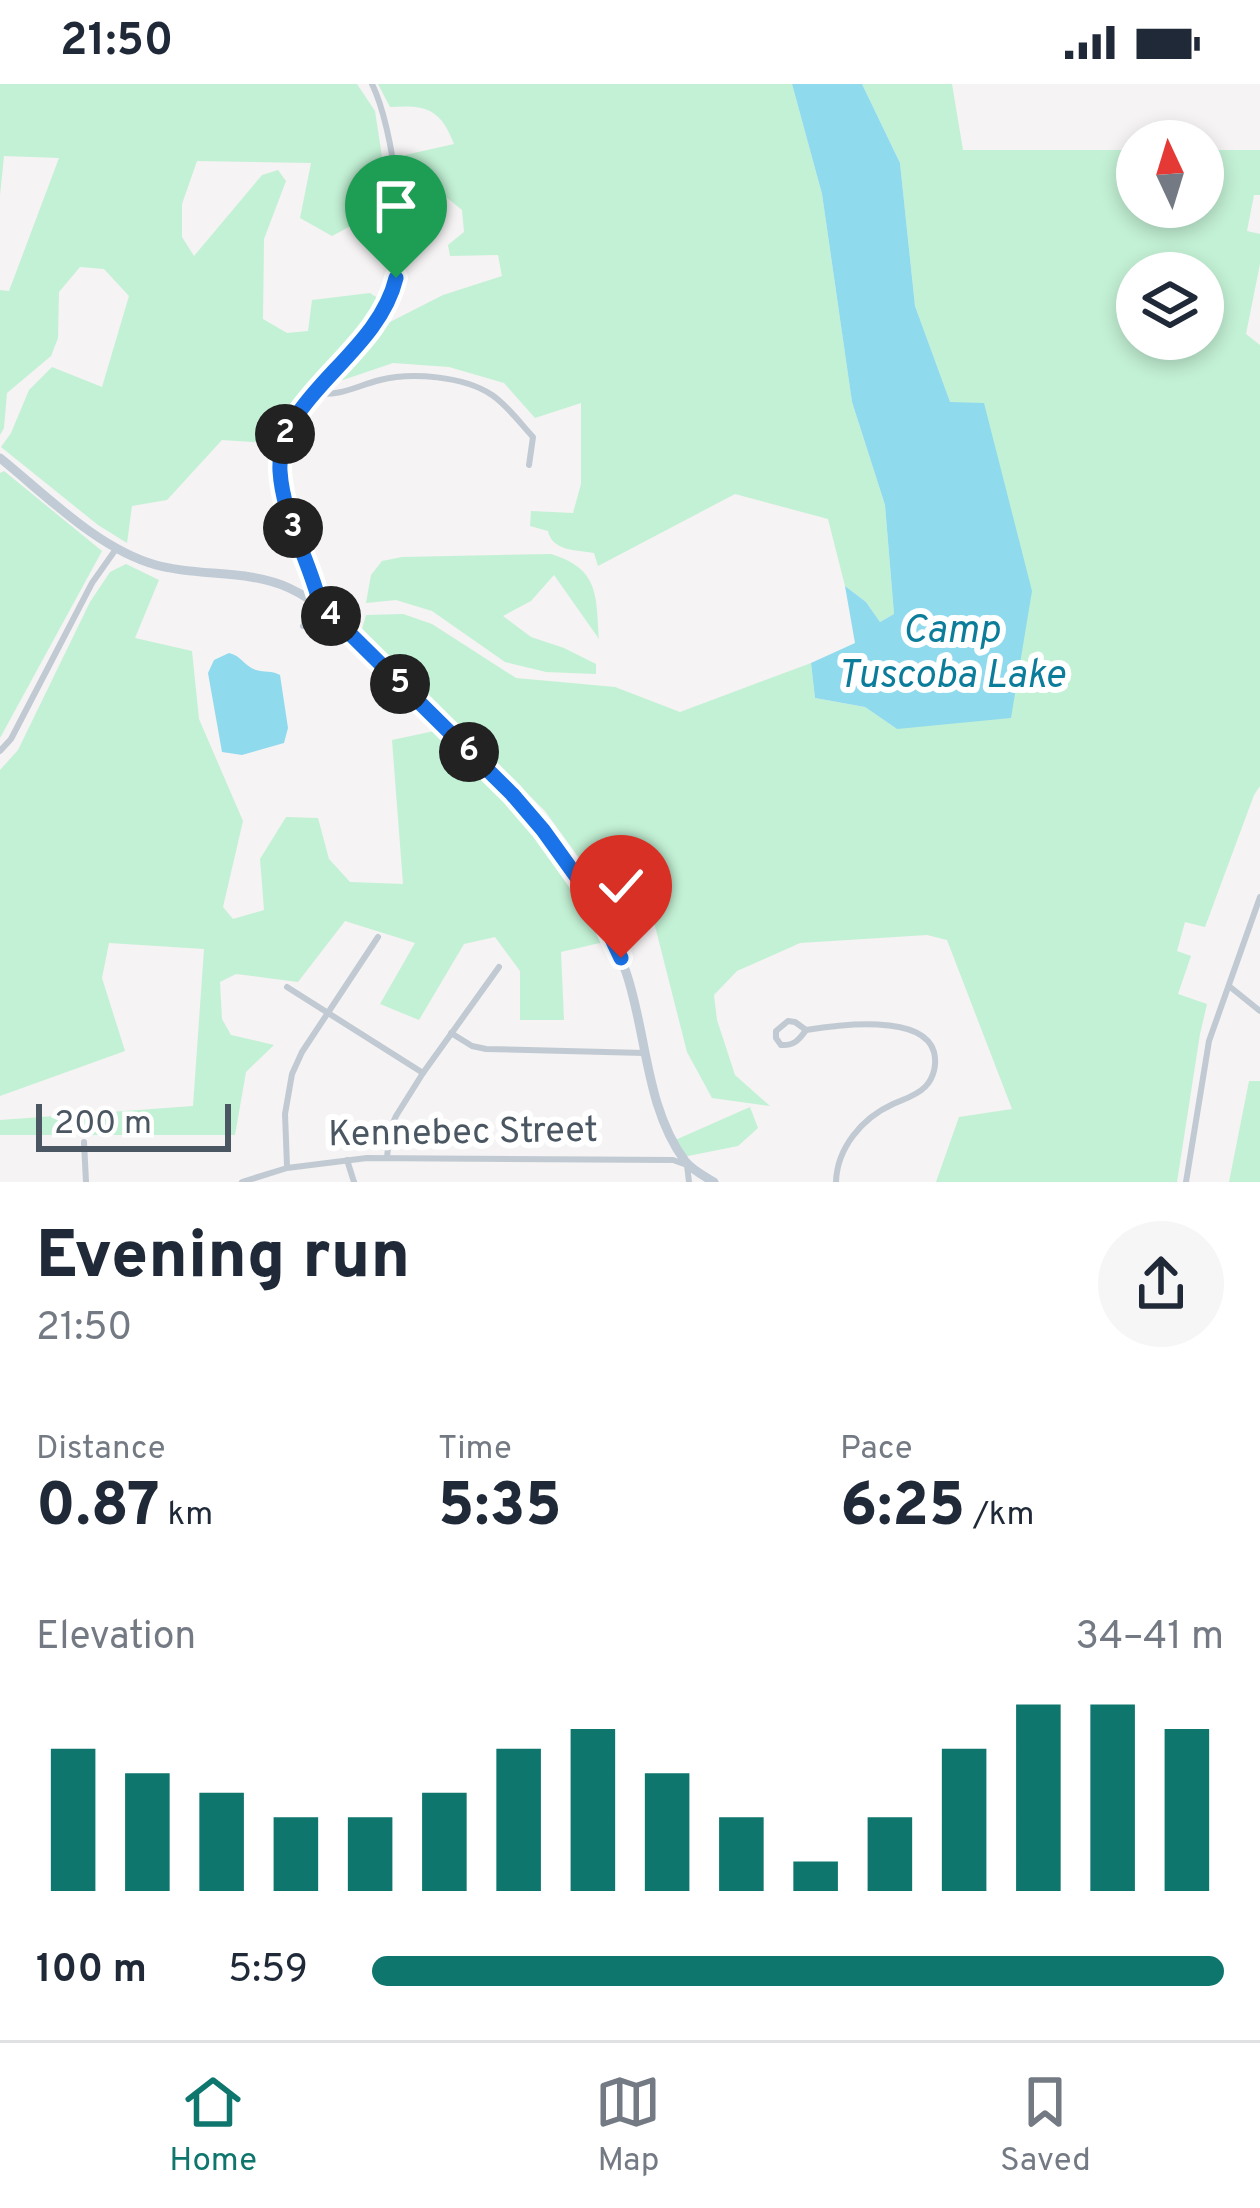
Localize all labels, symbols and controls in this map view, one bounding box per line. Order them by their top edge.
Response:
text: 21:50 [60,14,173,71]
north arrow [1116,120,1224,228]
map controls [1116,120,1224,360]
pin [345,155,447,278]
icon: arrive [363,173,429,239]
button: layers [1116,252,1224,360]
pin: 2 [255,404,315,464]
text: 2 [275,413,295,455]
pin: 3 [263,498,323,558]
text: 3 [283,507,303,549]
pin: 4 [301,586,361,646]
text: 4 [320,595,342,637]
water label: Camp Tuscoba Lake [837,608,1066,702]
pin: 5 [370,654,430,714]
text: 5 [390,663,410,705]
pin: 6 [439,722,499,782]
text: 6 [459,731,479,773]
pin [570,835,672,958]
icon: check [588,853,654,919]
scale bar [36,1098,231,1151]
text: 200 m [54,1104,152,1146]
street label: Kennebec Street [328,1109,598,1159]
text: Evening run [36,1218,410,1301]
button: share [1098,1221,1224,1347]
text: 21:50 [36,1305,132,1354]
text: Distance [36,1429,166,1471]
text: Time [438,1429,512,1471]
text: Pace [840,1429,913,1471]
text: 0.87 [36,1471,160,1547]
text: 5:35 [438,1471,562,1547]
text: 6:25 [840,1471,965,1547]
text: km [160,1495,213,1537]
text: /km [965,1495,1035,1537]
text: Elevation [36,1614,196,1663]
text: 34–41 m [1075,1614,1224,1663]
text: 100 m [36,1947,147,1996]
text: 5:59 [228,1947,308,1996]
tab: Home [169,2069,257,2183]
tab: Map [595,2069,661,2183]
tab: Saved [1000,2069,1091,2183]

